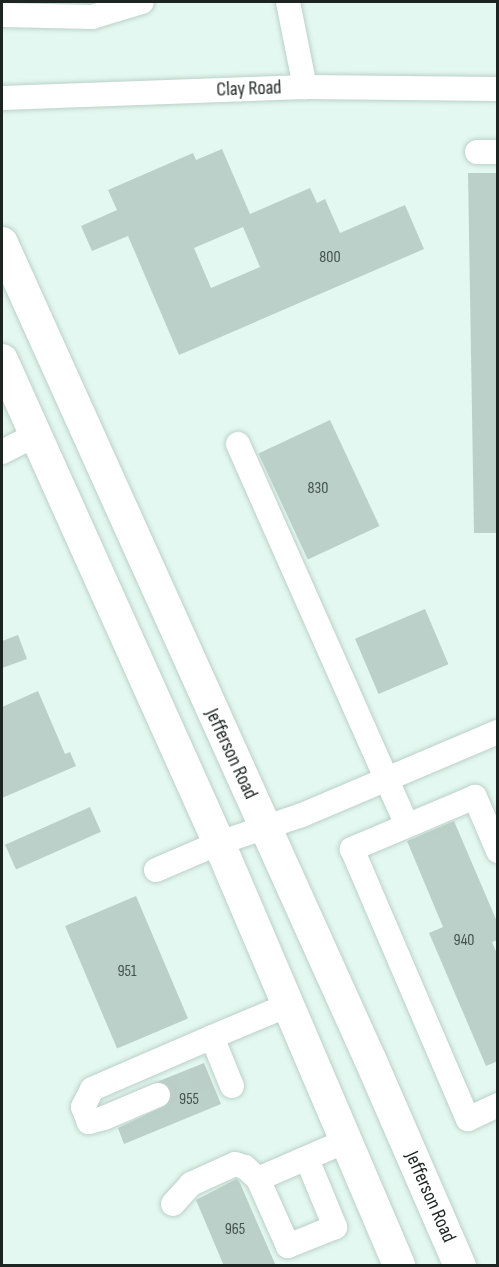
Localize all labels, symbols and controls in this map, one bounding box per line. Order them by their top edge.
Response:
street label: Clay Road [216,76,282,102]
house number: 800 [319,248,341,268]
house number: 830 [308,479,328,499]
street label: Jefferson Road [200,705,262,803]
house number: 940 [454,931,474,951]
house number: 951 [117,962,137,982]
house number: 955 [179,1090,199,1110]
street label: Jefferson Road [399,1148,461,1246]
house number: 965 [225,1220,245,1240]

